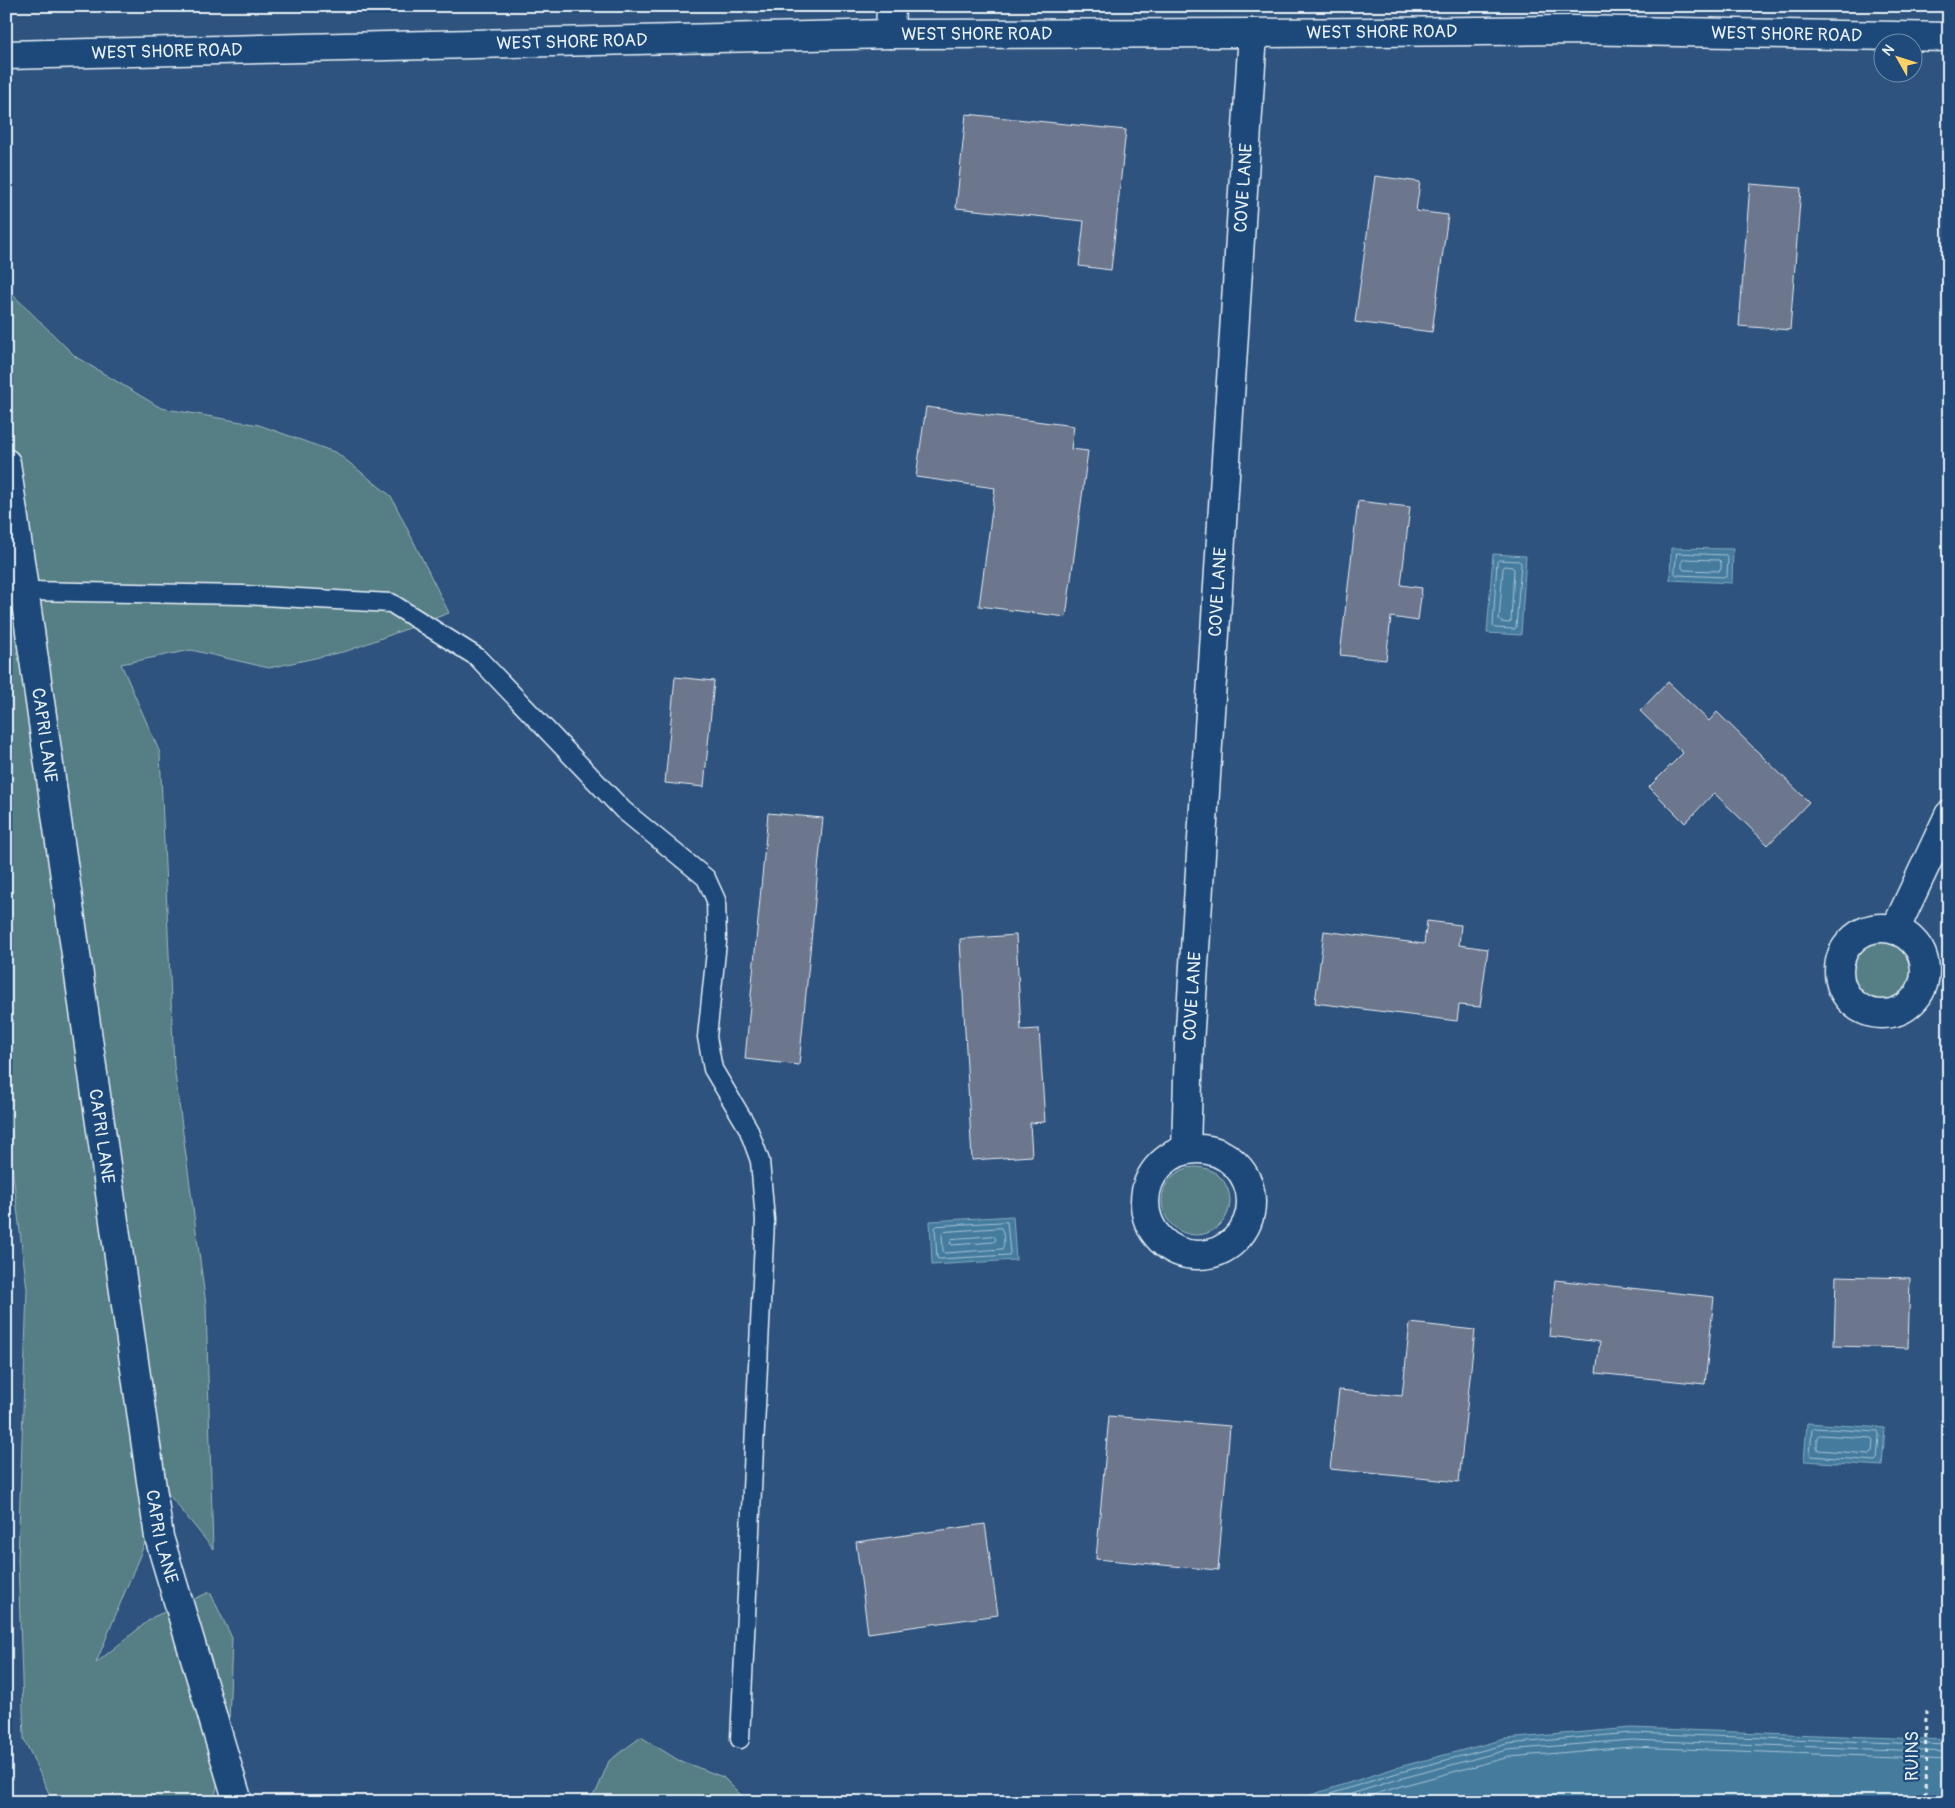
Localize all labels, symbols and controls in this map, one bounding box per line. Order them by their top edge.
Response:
street label: WEST SHORE ROAD [1306,20,1457,44]
street label: WEST SHORE ROAD [1711,22,1862,47]
street label: WEST SHORE ROAD [901,23,1052,46]
street label: WEST SHORE ROAD [496,29,648,55]
north arrow [1872,32,1922,82]
street label: WEST SHORE ROAD [91,38,243,65]
text: N [1879,41,1898,59]
street label: COVE LANE [1229,143,1258,233]
street label: COVE LANE [1204,547,1232,637]
street label: CAPRI LANE [26,686,62,784]
street label: COVE LANE [1178,951,1207,1041]
street label: CAPRI LANE [83,1087,120,1185]
street label: CAPRI LANE [140,1488,183,1586]
street label: RUINS [1901,1731,1924,1781]

